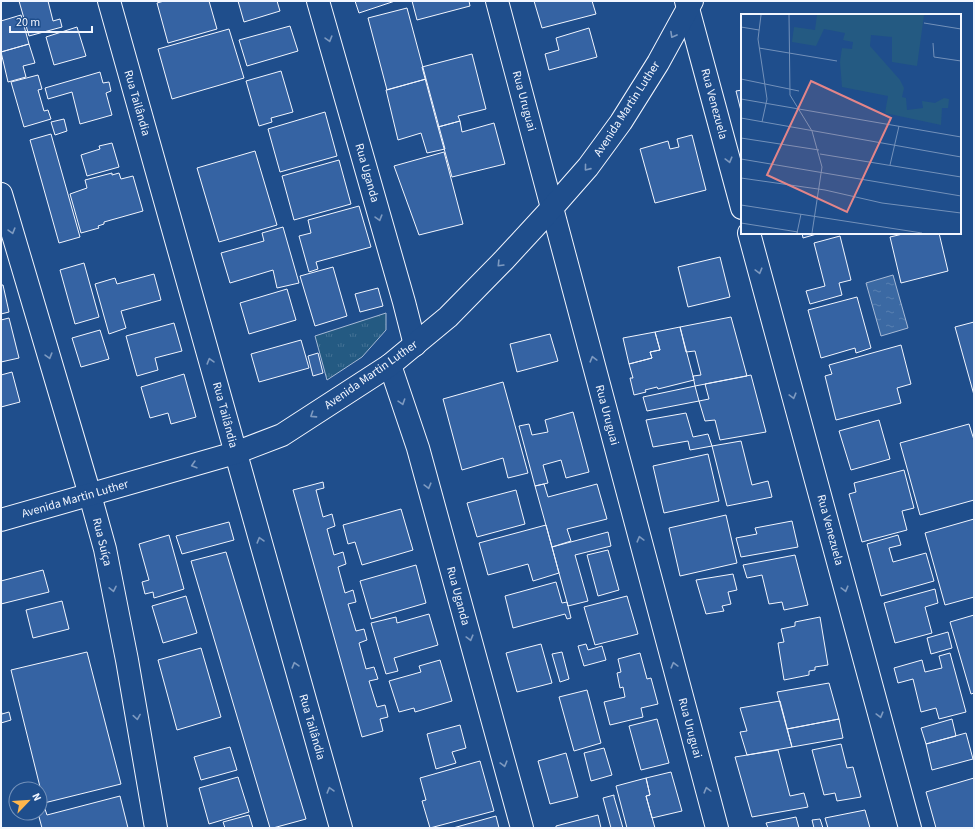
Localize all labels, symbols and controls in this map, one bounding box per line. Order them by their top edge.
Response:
scale bar [10,8,92,34]
text: 20 m [16,14,40,31]
inset map [741,14,961,234]
one-way arrow [670,31,678,38]
one-way arrow [324,35,333,42]
street label: Avenida Martin Luther [590,57,665,160]
street label: Rua Venezuela [696,67,732,141]
street label: Rua Tailândia [119,68,155,138]
street label: Rua Uruguai [508,69,540,133]
street label: Rua Uganda [350,142,384,204]
one-way arrow [724,156,733,163]
one-way arrow [585,163,592,170]
one-way arrow [375,214,383,221]
one-way arrow [7,227,16,234]
one-way arrow [497,259,505,267]
one-way arrow [754,267,763,274]
street label: Avenida Martin Luther [321,336,422,414]
one-way arrow [44,352,53,359]
one-way arrow [589,356,597,363]
one-way arrow [206,358,215,365]
street label: Rua Tailândia [208,380,242,450]
street label: Rua Uruguai [591,383,623,447]
one-way arrow [788,392,797,399]
one-way arrow [397,398,406,405]
one-way arrow [311,410,318,417]
one-way arrow [191,460,198,468]
street label: Avenida Martin Luther [20,475,131,522]
one-way arrow [423,482,432,489]
street label: Rua Venezuela [812,493,848,567]
street label: Rua Suíça [88,516,116,568]
one-way arrow [637,536,645,542]
one-way arrow [256,537,265,544]
street label: Rua Uganda [442,565,474,627]
one-way arrow [109,586,117,592]
one-way arrow [841,586,849,592]
one-way arrow [465,635,474,642]
one-way arrow [670,661,679,668]
one-way arrow [291,662,300,669]
street label: Rua Tailândia [294,692,330,762]
street label: Rua Uruguai [674,696,706,760]
one-way arrow [875,711,883,718]
one-way arrow [132,714,141,720]
one-way arrow [499,760,508,767]
north arrow [8,781,48,821]
one-way arrow [326,787,335,794]
one-way arrow [703,787,712,794]
text: N [28,790,45,803]

